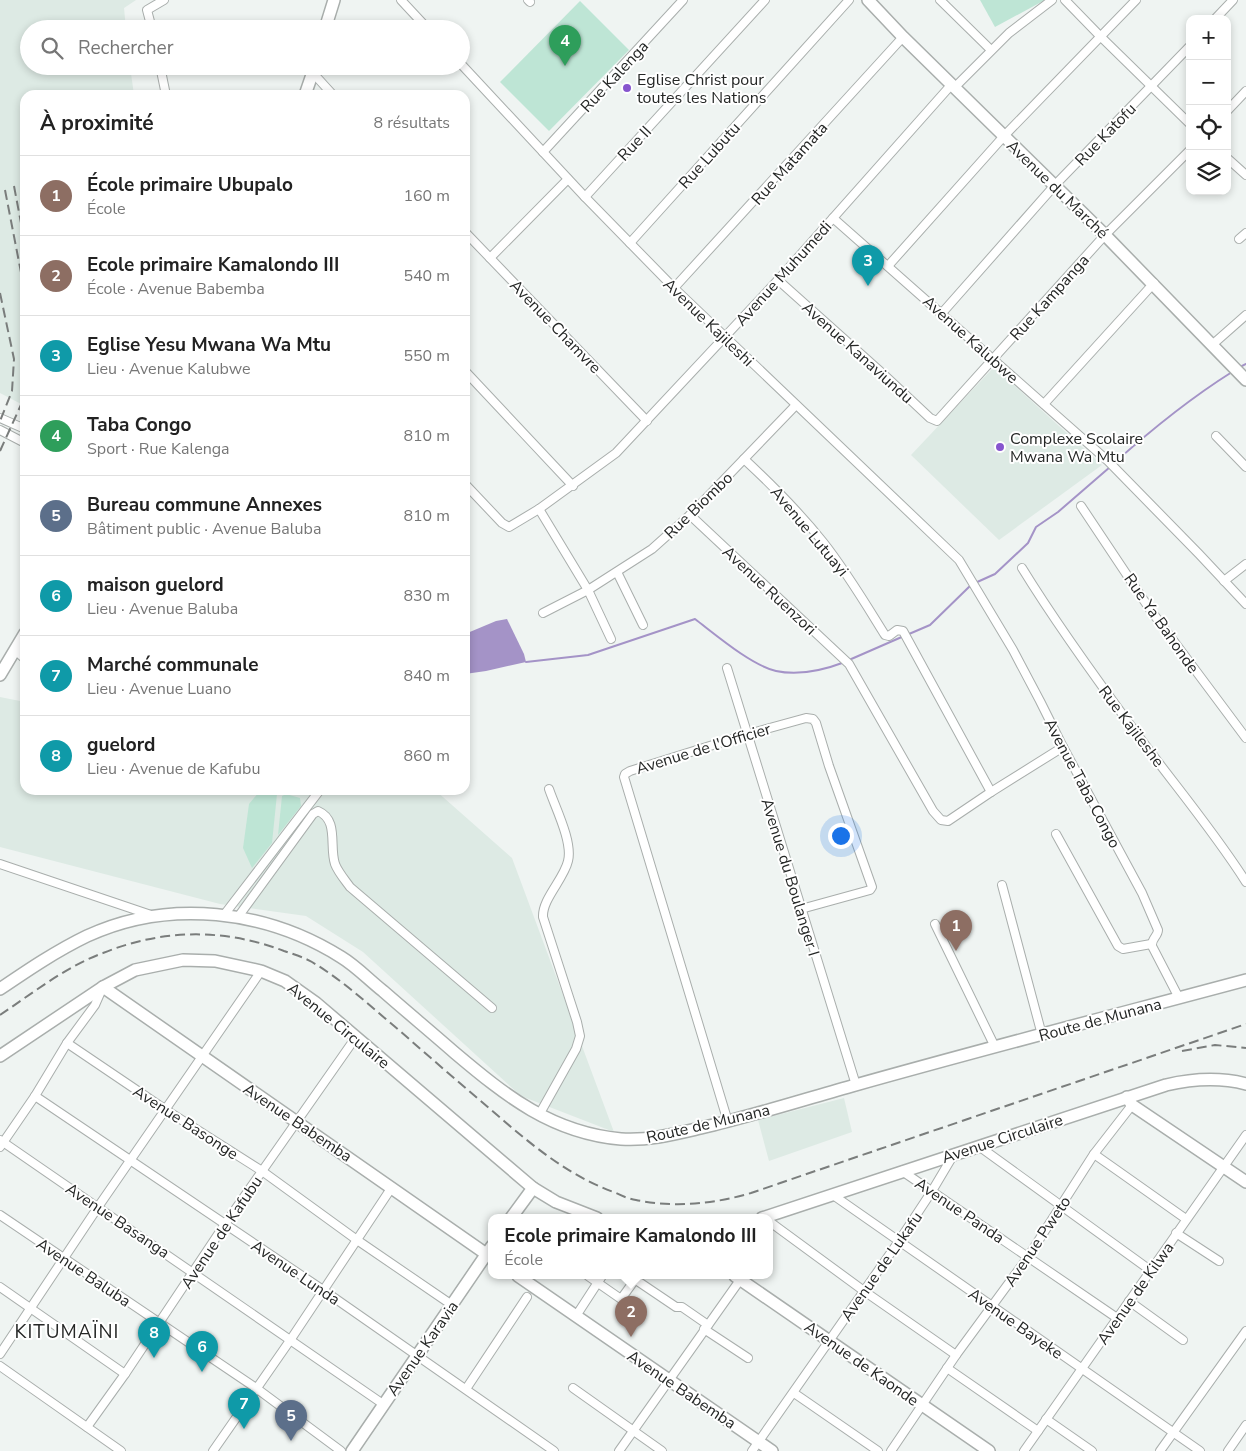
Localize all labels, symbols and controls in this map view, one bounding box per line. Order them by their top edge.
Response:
map controls [1186,15,1231,195]
button: + [1186,15,1231,60]
search box [20,20,470,75]
pin: 4 [549,25,581,66]
icon: search [38,34,66,62]
text: Rechercher [78,35,173,61]
street label: Rue Kalenga [576,36,654,117]
button: − [1186,60,1231,105]
place label: Eglise Christ pour toutes les Nations [637,69,767,109]
marker: Eglise Christ pour toutes les Nations [621,82,633,94]
street label: Rue Katofu [1070,98,1141,171]
button: locate [1186,105,1231,150]
text: À proximité [40,109,154,137]
text: 8 résultats [374,112,450,134]
street label: Rue Matamata [747,117,833,210]
street label: Rue Lubutu [674,118,746,194]
street label: Rue II [613,121,657,166]
street label: Avenue du Marché [1002,135,1113,244]
button: layers [1186,150,1231,195]
text: École primaire Ubupalo [87,172,293,198]
text: 1 [51,185,61,207]
text: 160 m [403,185,450,207]
text: École [87,198,126,220]
street label: Avenue Muhumedi [731,216,837,331]
pin: 3 [852,245,884,286]
street label: Rue Kampanga [1005,250,1094,346]
text: Ecole primaire Kamalondo III [87,252,339,278]
text: 2 [51,265,61,287]
text: 540 m [403,265,450,287]
street label: Avenue Kajileshi [658,274,758,372]
street label: Avenue Chamvre [505,275,606,379]
text: École · Avenue Babemba [87,278,265,300]
street label: Avenue Kalubwe [918,291,1023,389]
street label: Avenue Kanaviundu [797,297,918,409]
text: Eglise Yesu Mwana Wa Mtu [87,332,331,358]
text: 3 [51,345,61,367]
text: 550 m [403,345,450,367]
text: Lieu · Avenue Kalubwe [87,358,251,380]
text: Taba Congo [87,412,191,438]
text: 4 [51,425,61,447]
text: 810 m [403,425,450,447]
place label: Complexe Scolaire Mwana Wa Mtu [1010,428,1143,468]
text: Sport · Rue Kalenga [87,438,230,460]
marker: Complexe Scolaire Mwana Wa Mtu [994,441,1006,453]
street label: Rue Biombo [660,467,738,544]
street label: Avenue Lutuayi [765,482,853,581]
text: Bureau commune Annexes [87,492,322,518]
text: 5 [51,505,61,527]
text: 810 m [403,505,450,527]
text: Bâtiment public · Avenue Baluba [87,518,321,540]
street label: Avenue Ruenzori [717,541,821,640]
street label: Rue Ya Bahonde [1118,569,1204,678]
text: maison guelord [87,572,224,598]
text: 6 [51,585,61,607]
text: 830 m [403,585,450,607]
text: Lieu · Avenue Baluba [87,598,238,620]
text: Marché communale [87,652,259,678]
text: 7 [51,665,61,687]
text: 840 m [403,665,450,687]
text: Lieu · Avenue Luano [87,678,231,700]
street label: Rue Kajileshe [1093,681,1169,772]
street label: Avenue Taba Congo [1039,715,1126,852]
street label: Avenue de l'Officier [633,718,774,780]
text: guelord [87,732,155,758]
text: 8 [51,745,61,767]
text: 860 m [403,745,450,767]
text: Lieu · Avenue de Kafubu [87,758,260,780]
street label: Avenue du Boulanger I [756,796,825,959]
your location [828,823,854,849]
pin: 1 [940,910,972,951]
street label: Avenue Circulaire [282,978,394,1074]
street label: Route de Munana [1036,993,1164,1047]
street label: Avenue Babemba [239,1078,356,1168]
street label: Avenue Basonge [129,1081,242,1165]
street label: Route de Munana [644,1099,772,1149]
street label: Avenue Circulaire [939,1109,1066,1169]
street label: Avenue de Kafubu [176,1172,268,1293]
street label: Avenue Panda [910,1173,1009,1249]
street label: Avenue Basanga [61,1178,174,1264]
street label: Avenue Pweto [999,1192,1076,1291]
street label: Avenue de Lukafu [836,1208,928,1326]
popup [488,1214,773,1279]
text: Ecole primaire Kamalondo III [504,1223,757,1249]
street label: Avenue Baluba [32,1233,135,1313]
street label: Avenue Lunda [247,1235,344,1311]
street label: Avenue de Kilwa [1092,1238,1179,1349]
text: École [504,1249,543,1271]
street label: Avenue Bayeke [964,1283,1067,1365]
pin: 2 [615,1296,647,1337]
street label: Avenue Karavia [382,1297,464,1401]
street label: Avenue de Kaonde [800,1316,923,1411]
pin: 8 [138,1317,170,1358]
district label: KITUMAÏNI [15,1319,119,1345]
pin: 6 [186,1331,218,1372]
street label: Avenue Babemba [623,1345,740,1435]
pin: 7 [228,1388,260,1429]
pin: 5 [275,1400,307,1441]

